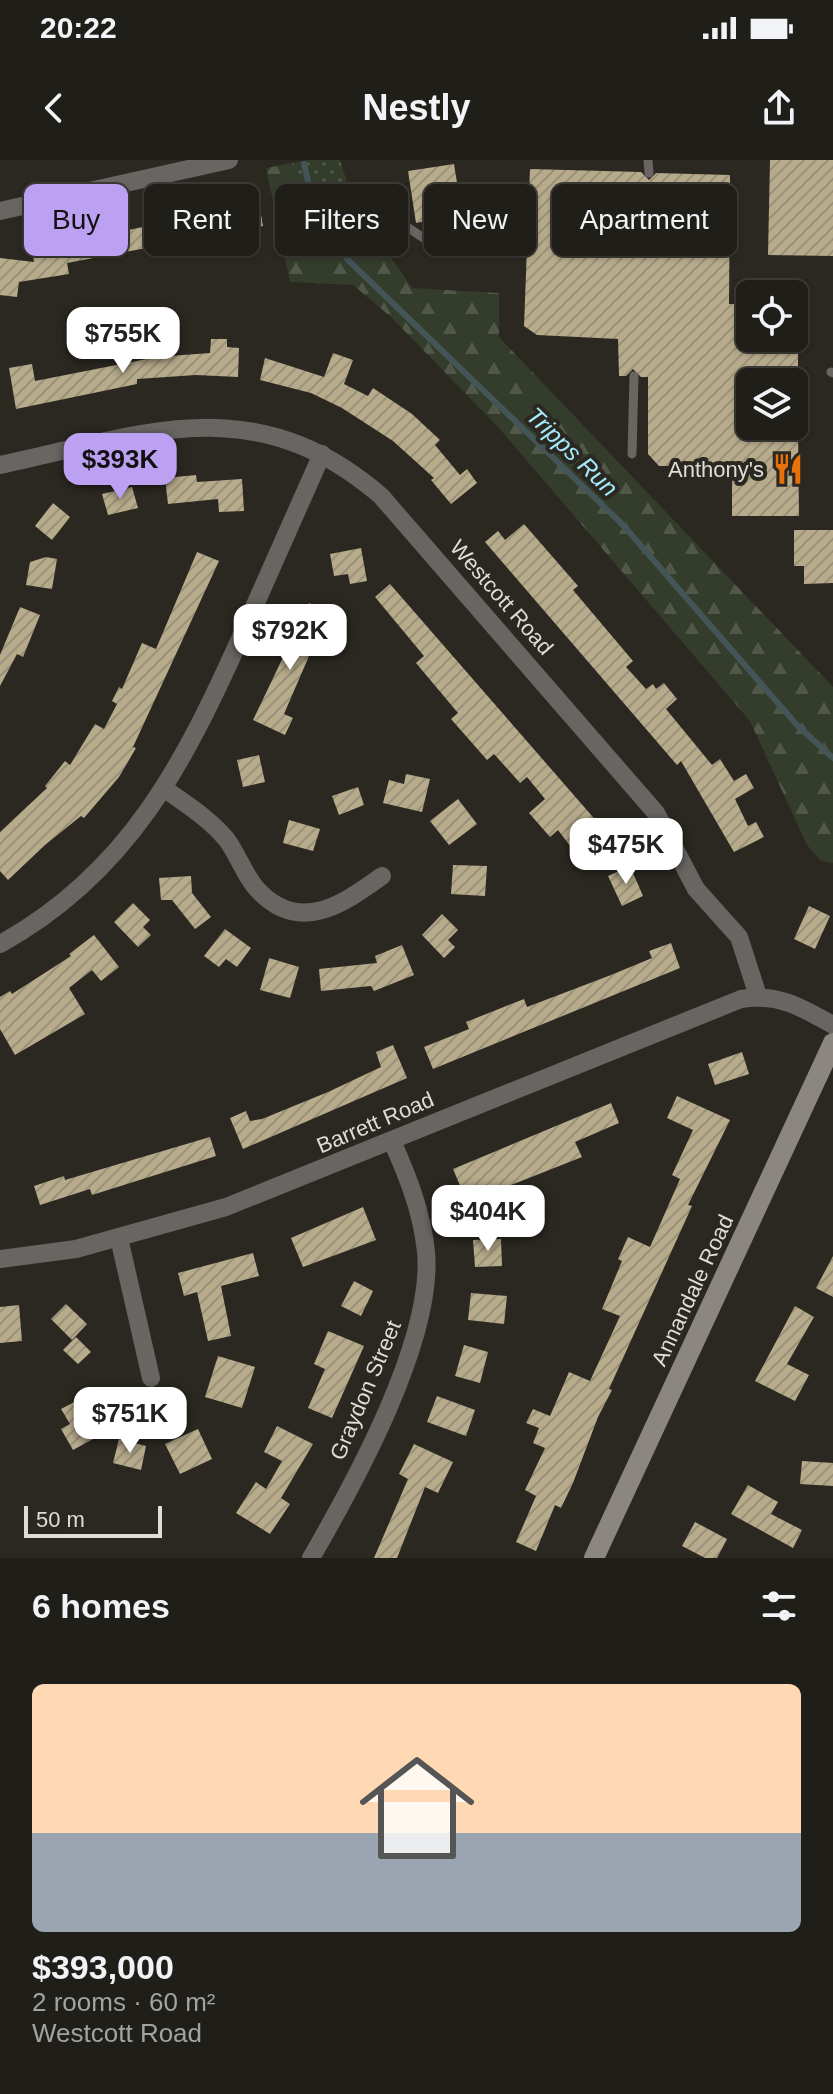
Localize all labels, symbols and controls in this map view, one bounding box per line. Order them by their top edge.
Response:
text: 20:22 [40,11,117,44]
icon: back [32,86,76,130]
icon: share [757,86,801,130]
text: Nestly [362,87,471,128]
chip: Buy [24,184,128,256]
chip: Rent [144,184,259,256]
chip: Filters [275,184,408,256]
chip: New [424,184,536,256]
chip: Apartment [552,184,737,256]
map controls [736,280,808,440]
button: locate [736,280,808,352]
pin: $755K [67,307,179,375]
text: $755K [85,318,161,348]
button: layers [736,368,808,440]
water label: Tripps Run [521,402,623,502]
pin: $393K [64,433,176,501]
text: $393K [82,444,158,474]
restaurant icon: Anthony's [771,452,805,486]
place label: Anthony's [668,457,764,482]
street label: Westcott Road [445,535,558,660]
pin: $792K [234,604,346,672]
text: $792K [252,615,328,645]
pin: $475K [570,818,682,886]
text: $475K [588,829,664,859]
street label: Barrett Road [313,1087,437,1158]
pin: $404K [432,1185,544,1253]
text: $404K [450,1196,526,1226]
street label: Annandale Road [646,1211,738,1370]
street label: Graydon Street [325,1317,406,1464]
pin: $751K [74,1387,186,1455]
text: $751K [92,1398,168,1428]
scale bar [24,1502,162,1538]
text: 50 m [36,1507,85,1532]
icon: filters [757,1584,801,1628]
text: 6 homes [32,1587,170,1625]
icon: home [345,1736,489,1880]
text: $393,000 [32,1948,174,1986]
text: 2 rooms · 60 m² [32,1987,216,2017]
text: Westcott Road [32,2018,202,2048]

